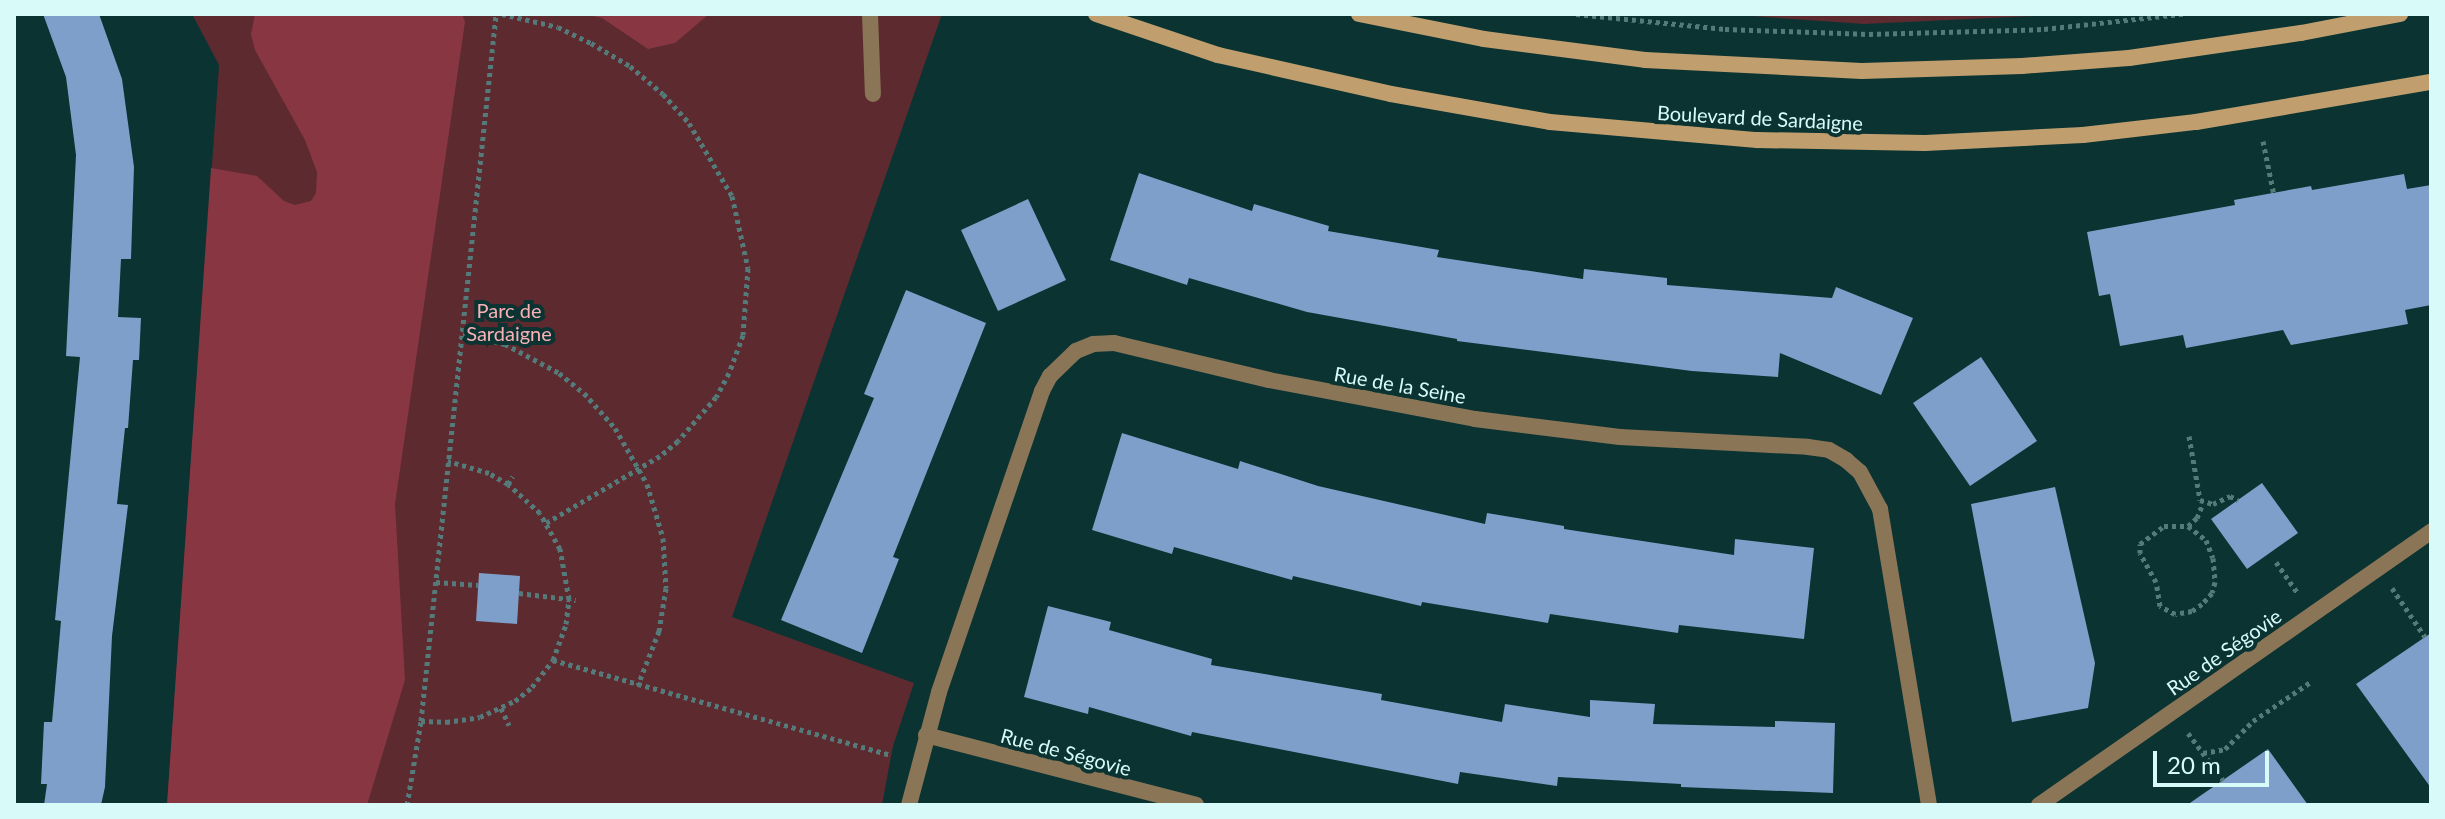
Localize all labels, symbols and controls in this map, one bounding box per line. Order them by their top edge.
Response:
street label: Boulevard de Sardaigne [1656,101,1864,135]
park label: Parc de Sardaigne [466,299,552,346]
street label: Rue de la Seine [1332,362,1468,408]
street label: Rue de Ségovie [2162,604,2286,700]
street label: Rue de Ségovie [998,723,1134,781]
scale bar [2157,735,2273,785]
text: 20 m [2167,750,2221,779]

